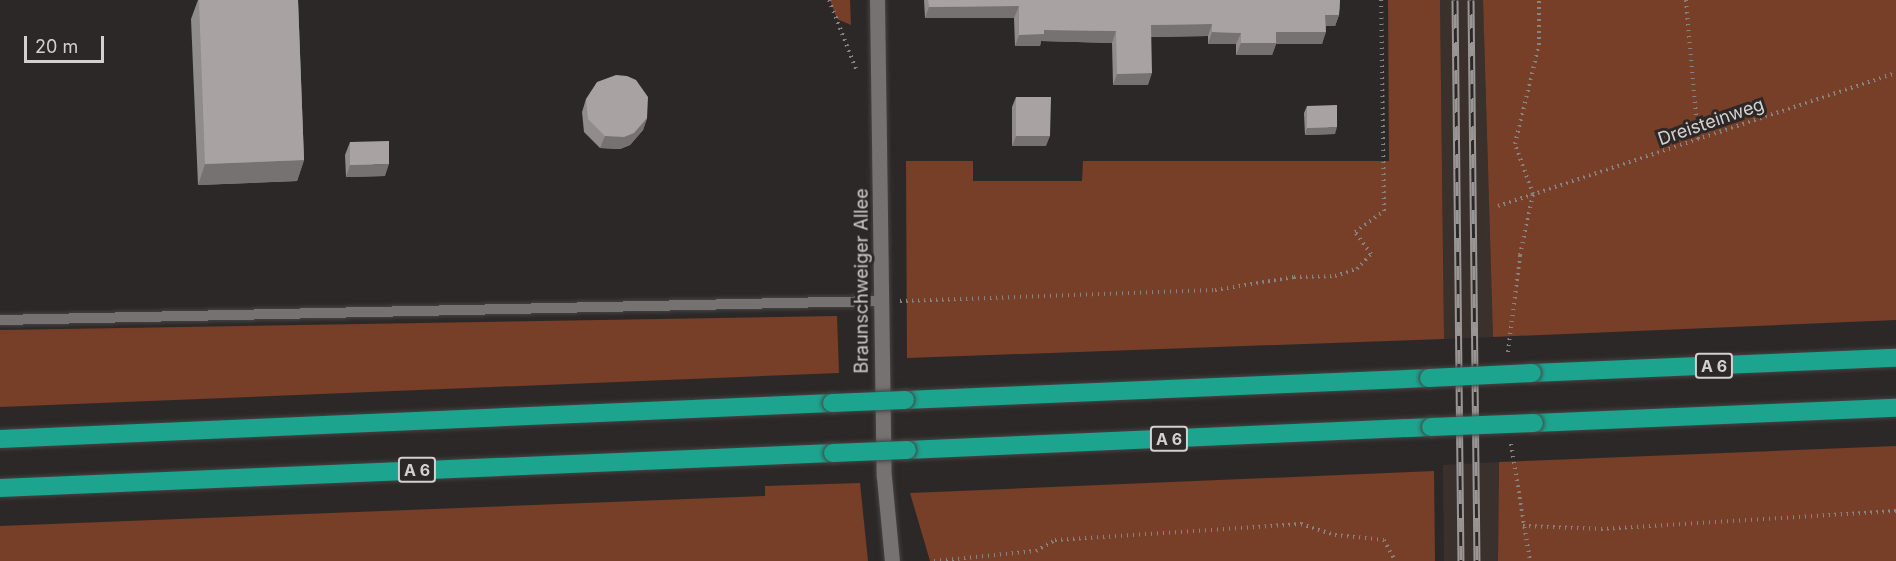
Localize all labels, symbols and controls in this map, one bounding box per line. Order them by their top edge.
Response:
scale bar [27,24,106,62]
text: 20 m [35,36,78,57]
street label: Dreisteinweg [1655,94,1767,150]
street label: Braunschweiger Allee [851,188,873,374]
road number: A 6 [1694,353,1734,379]
road number: A 6 [1150,426,1188,452]
road number: A 6 [398,457,436,483]

